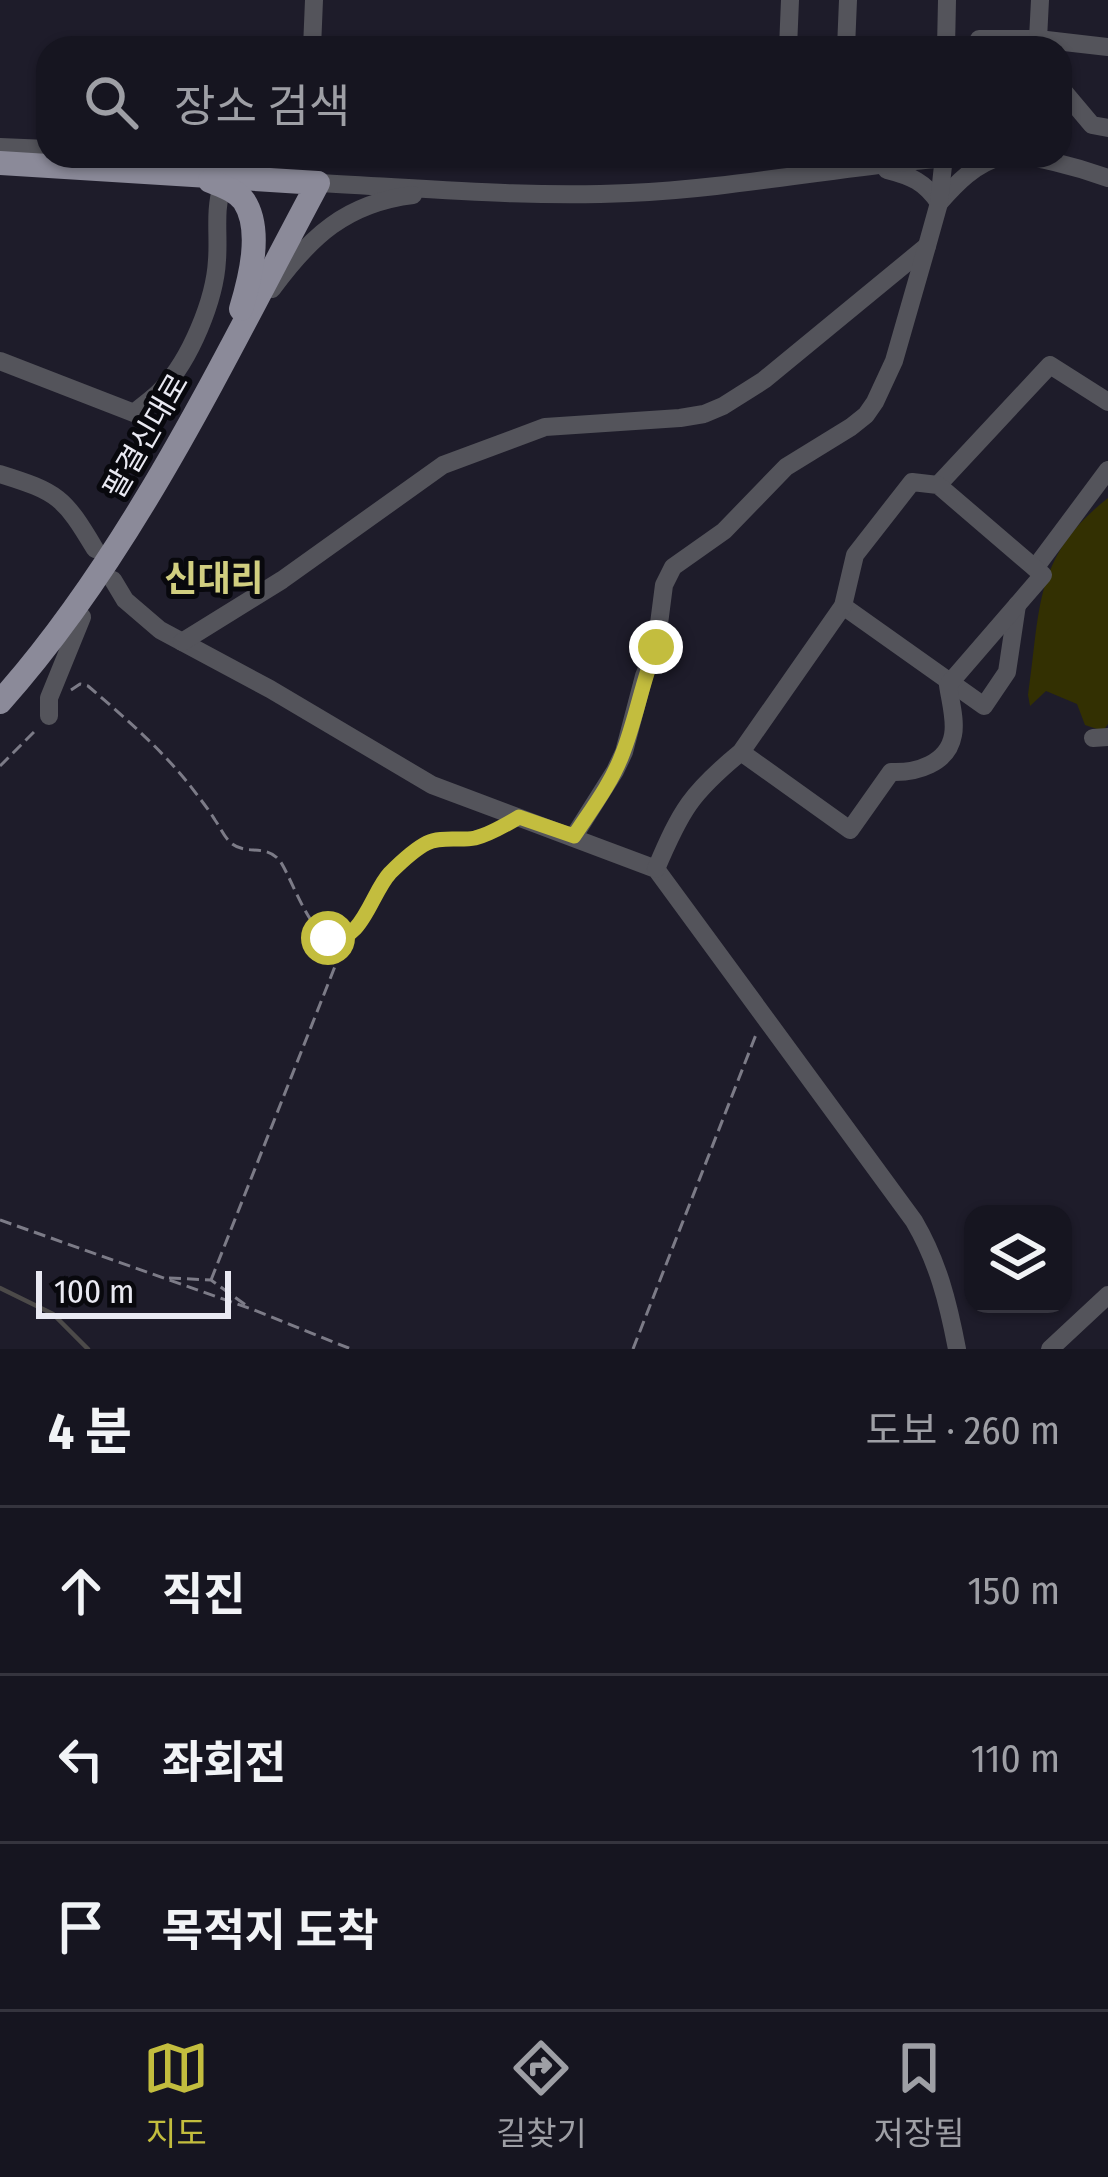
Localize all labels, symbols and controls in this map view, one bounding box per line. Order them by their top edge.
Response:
search box [36,36,1072,168]
icon: search [78,69,144,135]
text: 장소 검색 [174,80,350,134]
street label: 팔결신대로 [96,367,196,505]
district label: 신대리 [164,557,264,601]
route end [629,620,683,674]
route start [301,911,355,965]
map controls [964,1205,1072,1313]
button: layers [964,1205,1072,1313]
scale bar [36,1265,231,1318]
text: 100 m [54,1272,134,1312]
text: 4 분 [48,1401,132,1463]
text: 도보 · 260 m [866,1408,1060,1454]
icon: ahead [48,1558,114,1624]
text: 직진 [162,1568,245,1622]
text: 150 m [967,1568,1060,1614]
icon: left [48,1726,114,1792]
text: 좌회전 [162,1736,286,1790]
text: 110 m [971,1736,1060,1782]
icon: arrive [48,1894,114,1960]
text: 목적지 도착 [162,1904,378,1958]
tab: 지도 [143,2035,209,2155]
tab: 길찾기 [496,2035,587,2155]
tab: 저장됨 [874,2035,965,2155]

